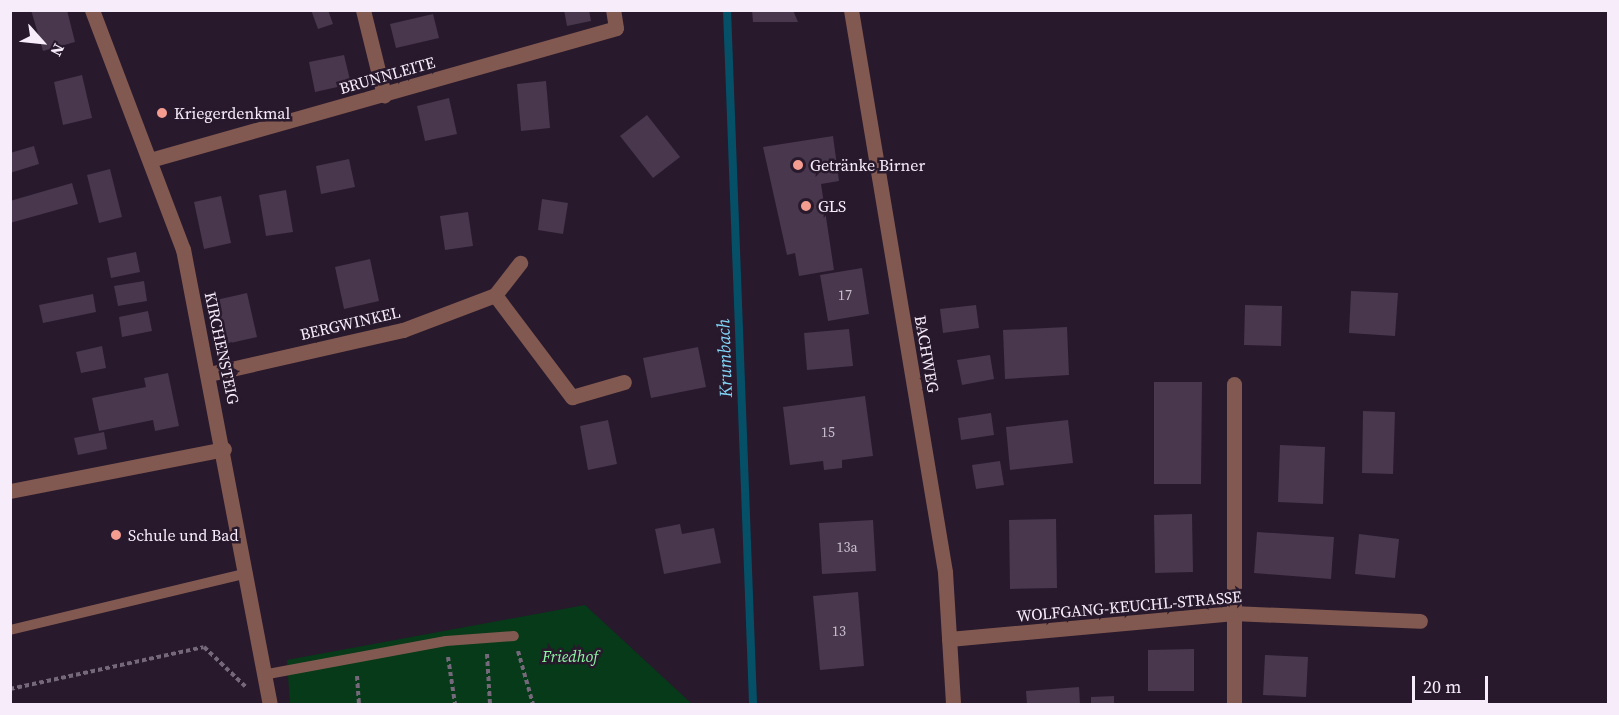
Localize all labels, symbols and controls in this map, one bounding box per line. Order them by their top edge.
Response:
north arrow [12,12,72,72]
text: N [46,40,70,60]
street label: BRUNNLEITE [337,52,437,98]
place label: Kriegerdenkmal [174,103,290,123]
marker: Kriegerdenkmal [155,106,169,120]
place label: Getränke Birner [810,155,925,175]
marker: Getränke Birner [791,158,805,172]
place label: GLS [818,196,846,216]
marker: GLS [799,199,813,213]
house number: 17 [838,287,852,303]
street label: KIRCHENSTEIG [201,290,243,406]
street label: BERGWINKEL [298,302,402,344]
street label: BACHWEG [911,314,943,394]
water label: Krumbach [713,318,737,398]
house number: 15 [821,424,835,440]
place label: Schule und Bad [128,525,238,545]
marker: Schule und Bad [109,528,123,542]
house number: 13a [836,539,858,555]
street label: WOLFGANG-KEUCHL-STRASSE [1016,587,1242,625]
house number: 13 [832,623,846,639]
park label: Friedhof [542,646,598,666]
scale bar [1415,664,1492,702]
text: 20 m [1423,674,1461,699]

